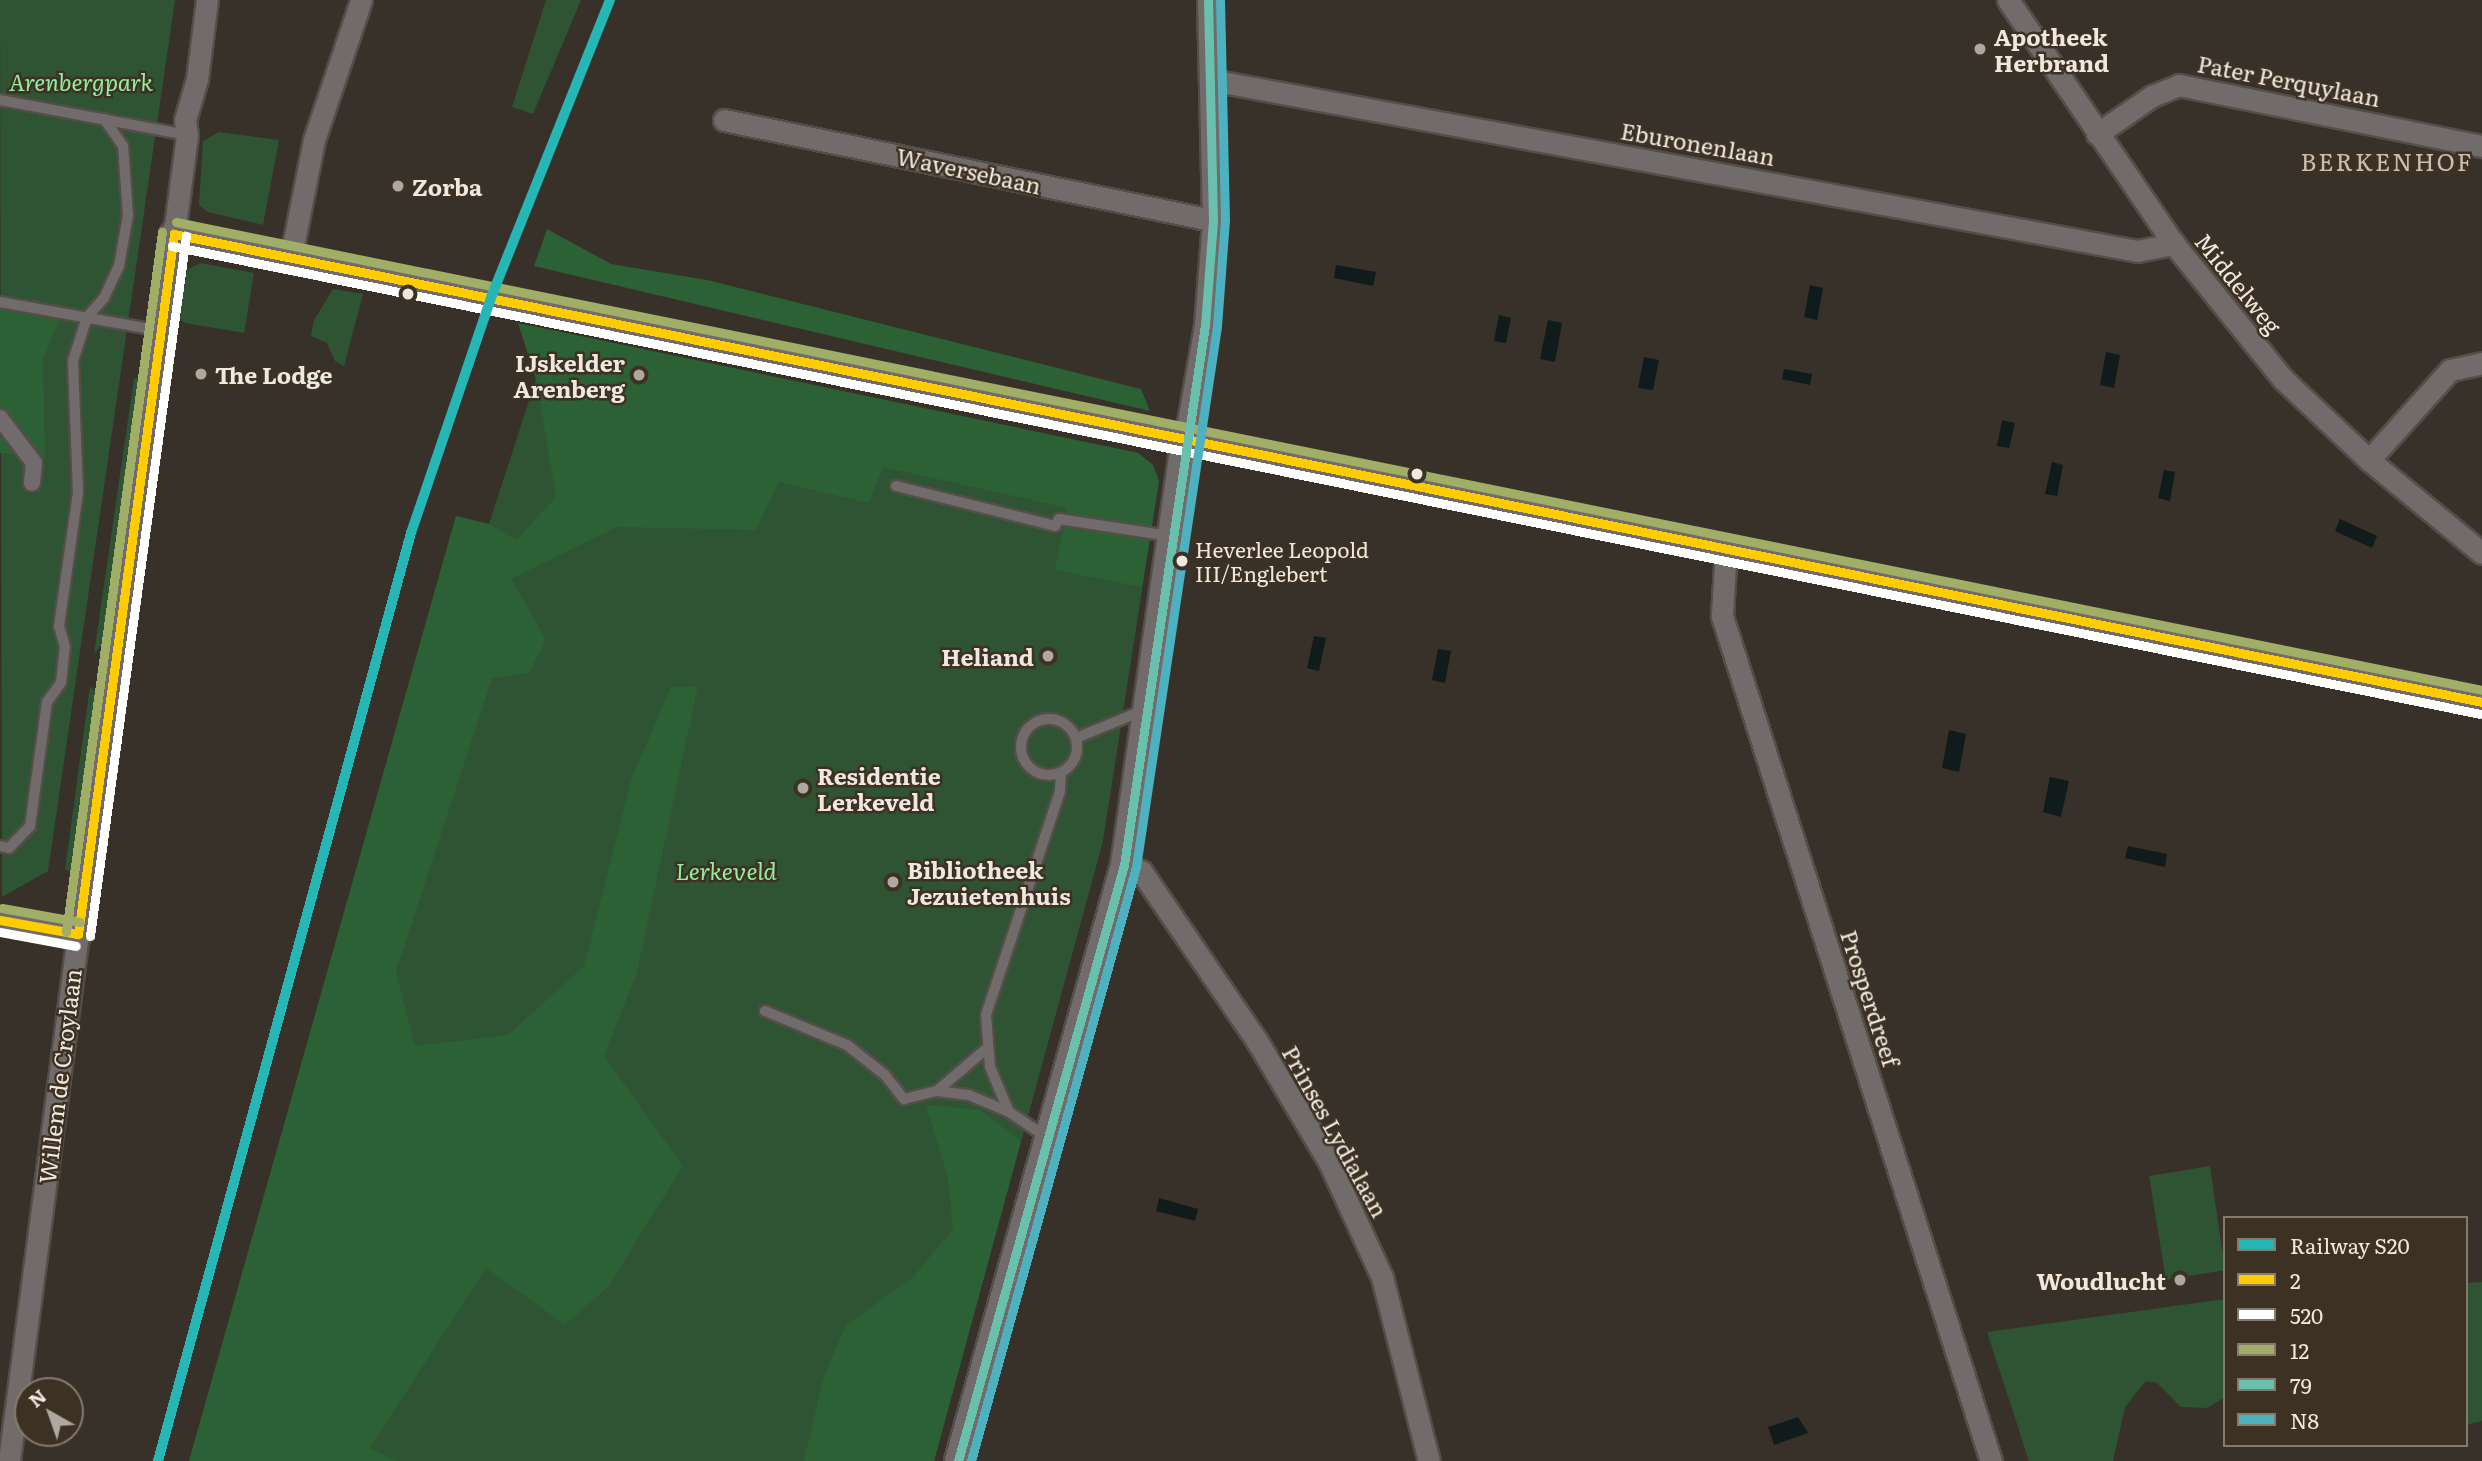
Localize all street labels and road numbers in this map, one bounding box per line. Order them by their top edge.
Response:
street label: Pater Perquylaan [2195,49,2383,111]
street label: Eburonenlaan [1619,116,1777,170]
street label: Waversebaan [894,141,1044,199]
street label: Middelweg [2190,227,2288,339]
street label: Prosperdreef [1836,926,1906,1070]
street label: Willem de Croylaan [32,967,86,1185]
street label: Prinses Lydialaan [1277,1040,1395,1222]

